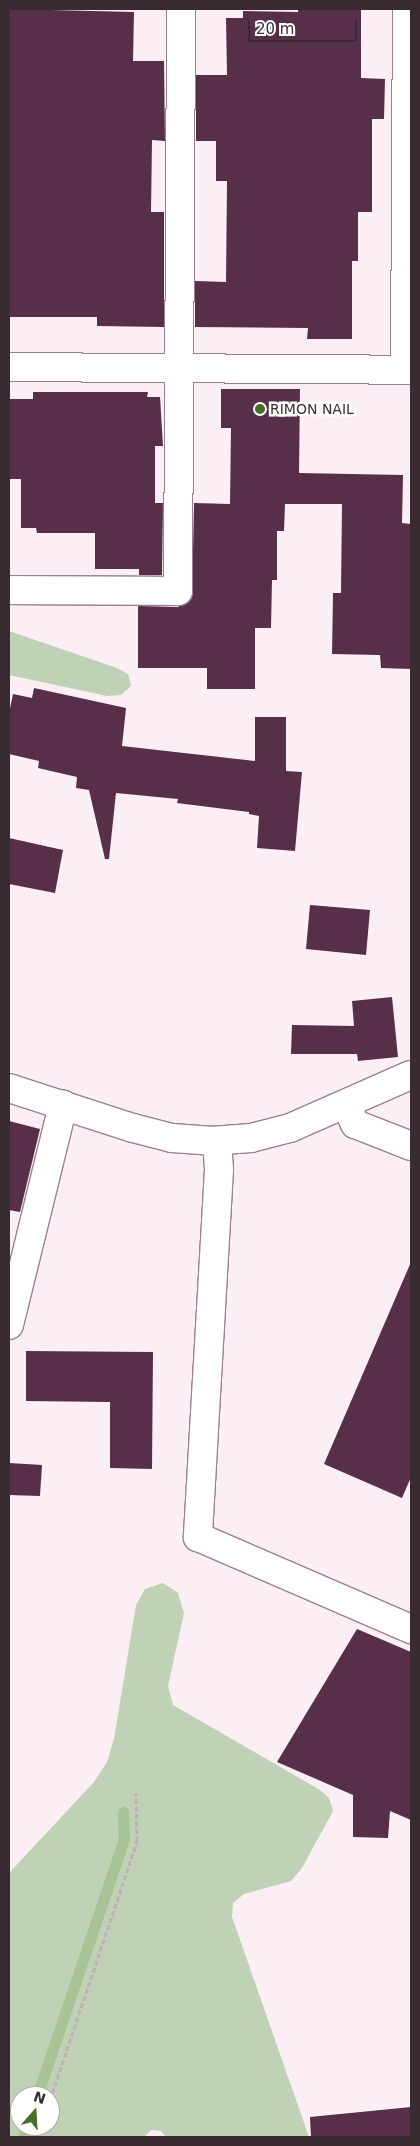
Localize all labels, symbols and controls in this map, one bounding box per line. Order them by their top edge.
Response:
scale bar [250,10,359,42]
text: 20 m [256,20,294,38]
place label: RIMON NAIL [270,401,354,417]
marker: RIMON NAIL [254,403,266,415]
north arrow [10,2086,60,2136]
text: N [31,2088,48,2107]

